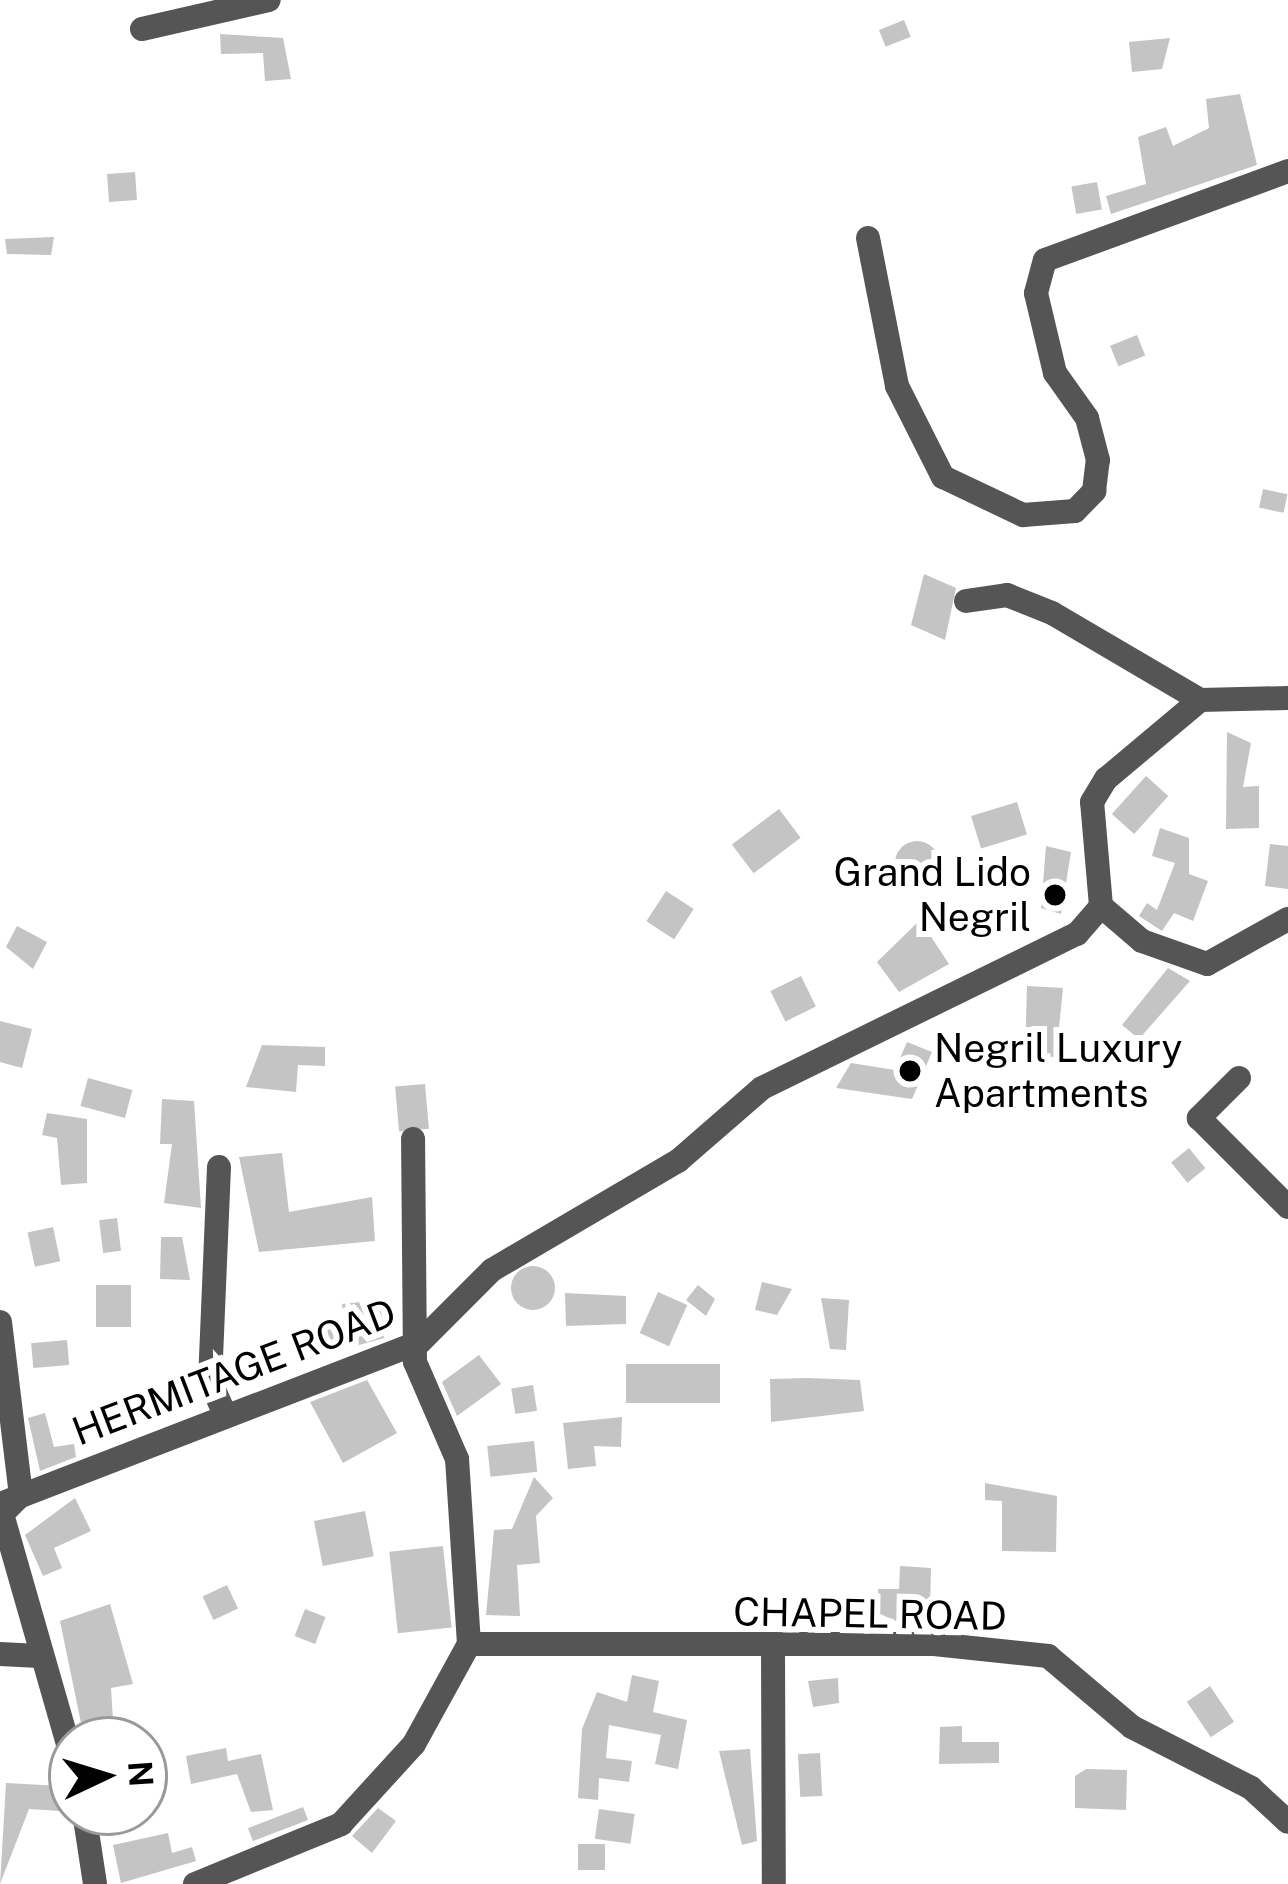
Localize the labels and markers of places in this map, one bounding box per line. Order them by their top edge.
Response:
place label: Grand Lido Negril [834,850,1031,941]
marker: Grand Lido Negril [1042,882,1068,908]
place label: Negril Luxury Apartments [934,1026,1182,1117]
marker: Negril Luxury Apartments [897,1058,923,1084]

